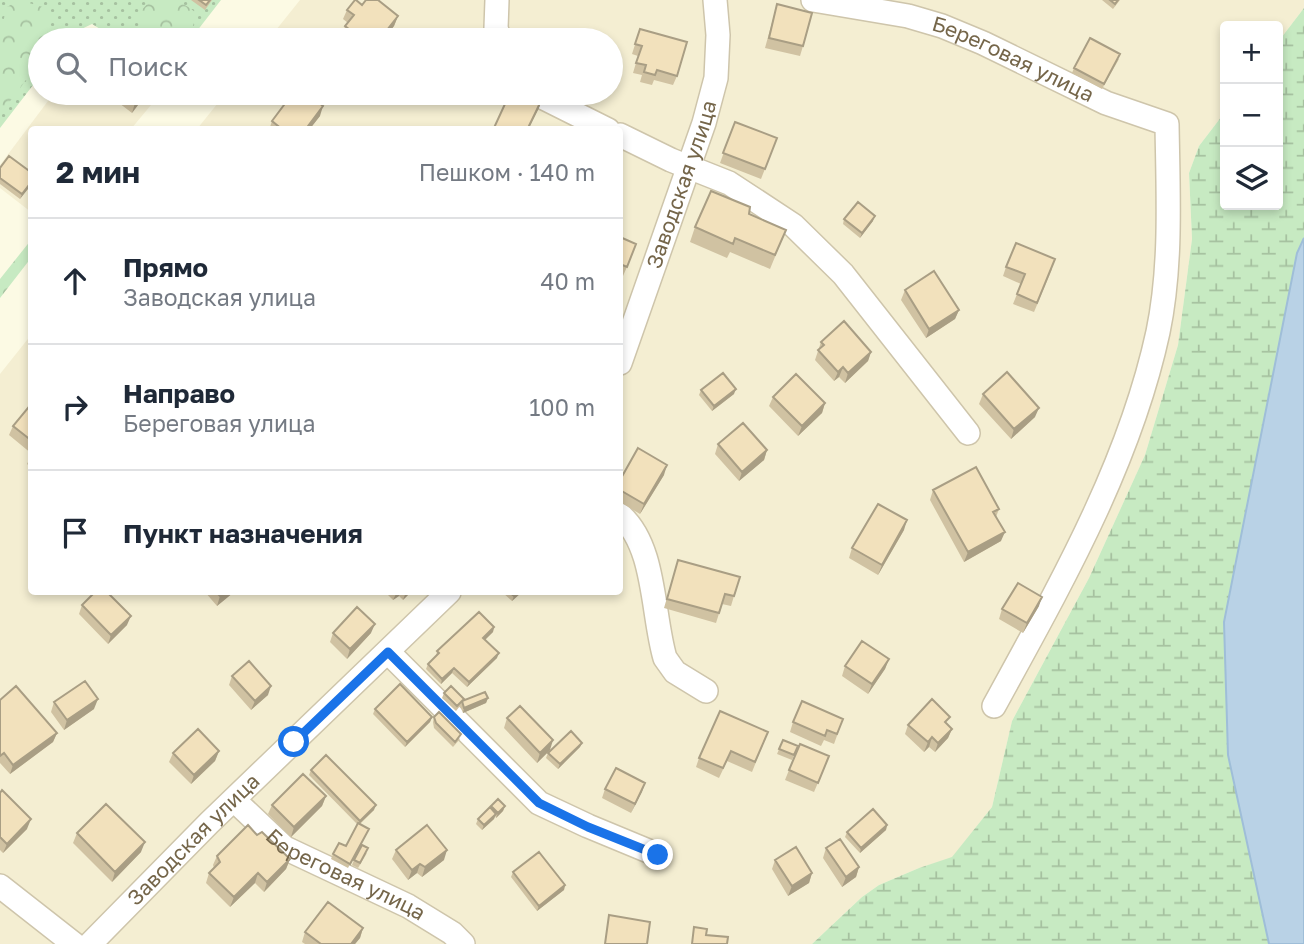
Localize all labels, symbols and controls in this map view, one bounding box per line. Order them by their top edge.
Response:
street label: Береговая улица [929,10,1099,107]
map controls [1220,21,1283,210]
button: + [1220,21,1283,84]
search box [28,28,623,105]
icon: search [52,48,90,86]
text: Поиск [108,51,188,82]
button: − [1220,84,1283,147]
street label: Заводская улица [640,97,721,272]
button: layers [1220,147,1283,210]
text: 2 мин [56,154,140,190]
text: Пешком · 140 m [419,158,595,186]
text: Прямо [123,252,208,283]
icon: ahead [56,262,94,300]
text: 40 m [541,267,595,295]
text: Заводская улица [123,283,316,311]
text: Направо [123,378,235,409]
icon: right [56,388,94,426]
text: 100 m [529,393,595,421]
text: Береговая улица [123,409,316,437]
icon: arrive [56,514,94,552]
text: Пункт назначения [123,518,363,549]
route start [278,726,309,757]
street label: Заводская улица [121,768,264,910]
street label: Береговая улица [261,823,431,926]
route end [642,839,673,870]

